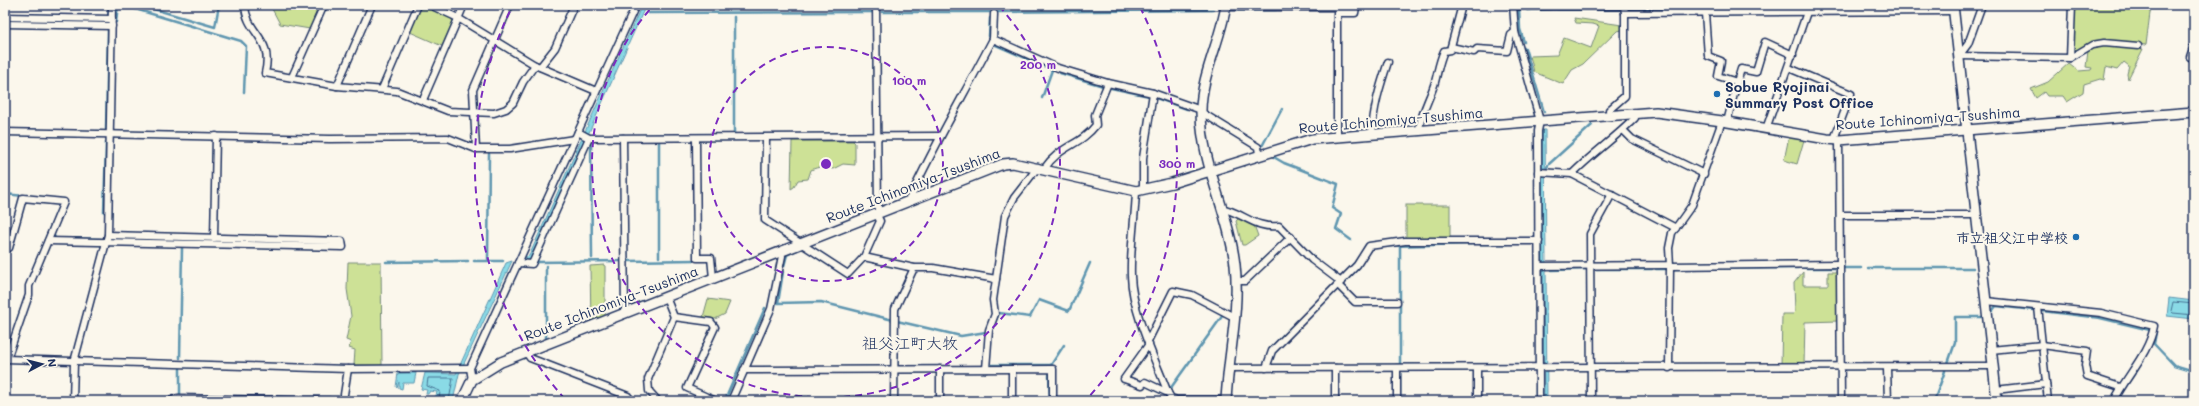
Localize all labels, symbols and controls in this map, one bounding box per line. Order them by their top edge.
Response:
text: 200 m [1020,56,1056,72]
text: 100 m [892,72,926,88]
place label: Sobue Ryojinai Summary Post Office [1725,77,1874,112]
marker: Sobue Ryojinai Summary Post Office [1712,89,1722,99]
street label: Route Ichinomiya-Tsushima [1298,102,1484,138]
street label: Route Ichinomiya-Tsushima [1835,102,2021,134]
street label: Route Ichinomiya-Tsushima [823,143,1003,227]
text: 300 m [1159,155,1195,171]
centre of rings [819,157,833,171]
place label: 市立祖父江中学校 [1956,228,2068,247]
marker: 市立祖父江中学校 [2071,232,2081,242]
street label: Route Ichinomiya-Tsushima [521,261,701,345]
district label: 祖父江町大牧 [862,332,958,353]
north arrow [22,344,62,384]
text: N [44,358,60,368]

